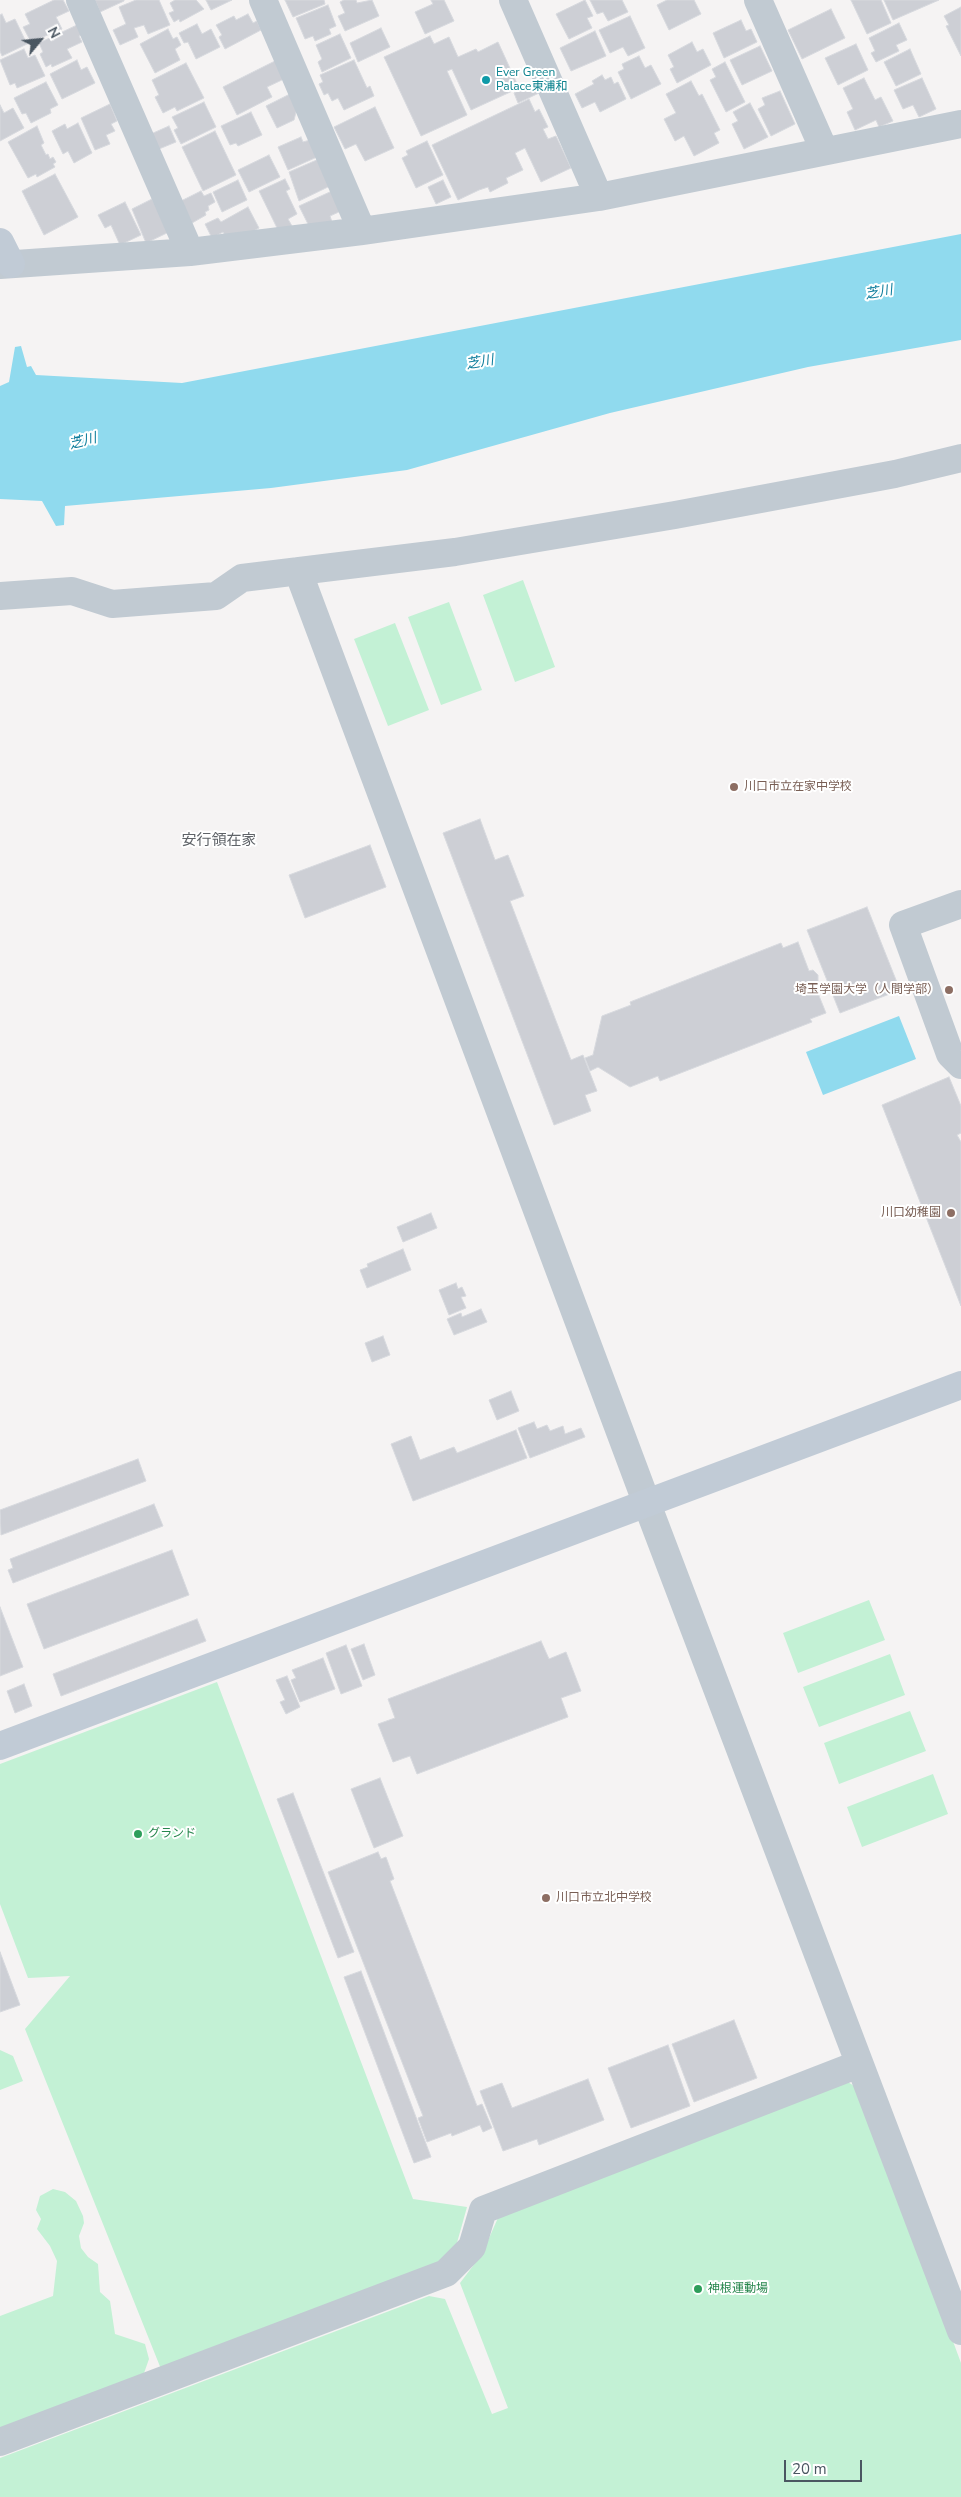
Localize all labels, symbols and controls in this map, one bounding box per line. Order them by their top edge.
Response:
north arrow [15,15,65,65]
text: N [43,24,65,42]
place label: Ever Green Palace東浦和 [496,66,567,94]
marker: Ever Green Palace東浦和 [480,74,492,86]
water label: 芝川 [864,282,894,304]
water label: 芝川 [465,352,495,374]
water label: 芝川 [67,430,99,454]
place label: 川口市立在家中学校 [744,780,852,794]
marker: 川口市立在家中学校 [728,781,740,793]
district label: 安行領在家 [182,832,256,850]
place label: 埼玉学園大学（人間学部） [795,983,939,997]
marker: 埼玉学園大学（人間学部） [943,984,955,996]
place label: 川口幼稚園 [881,1206,941,1220]
marker: 川口幼稚園 [945,1207,957,1219]
place label: グランド [148,1827,196,1841]
marker: グランド [132,1828,144,1840]
place label: 川口市立北中学校 [556,1891,652,1905]
marker: 川口市立北中学校 [540,1892,552,1904]
place label: 神根運動場 [708,2282,768,2296]
marker: 神根運動場 [692,2283,704,2295]
scale bar [786,2450,864,2482]
text: 20 m [792,2459,827,2479]

